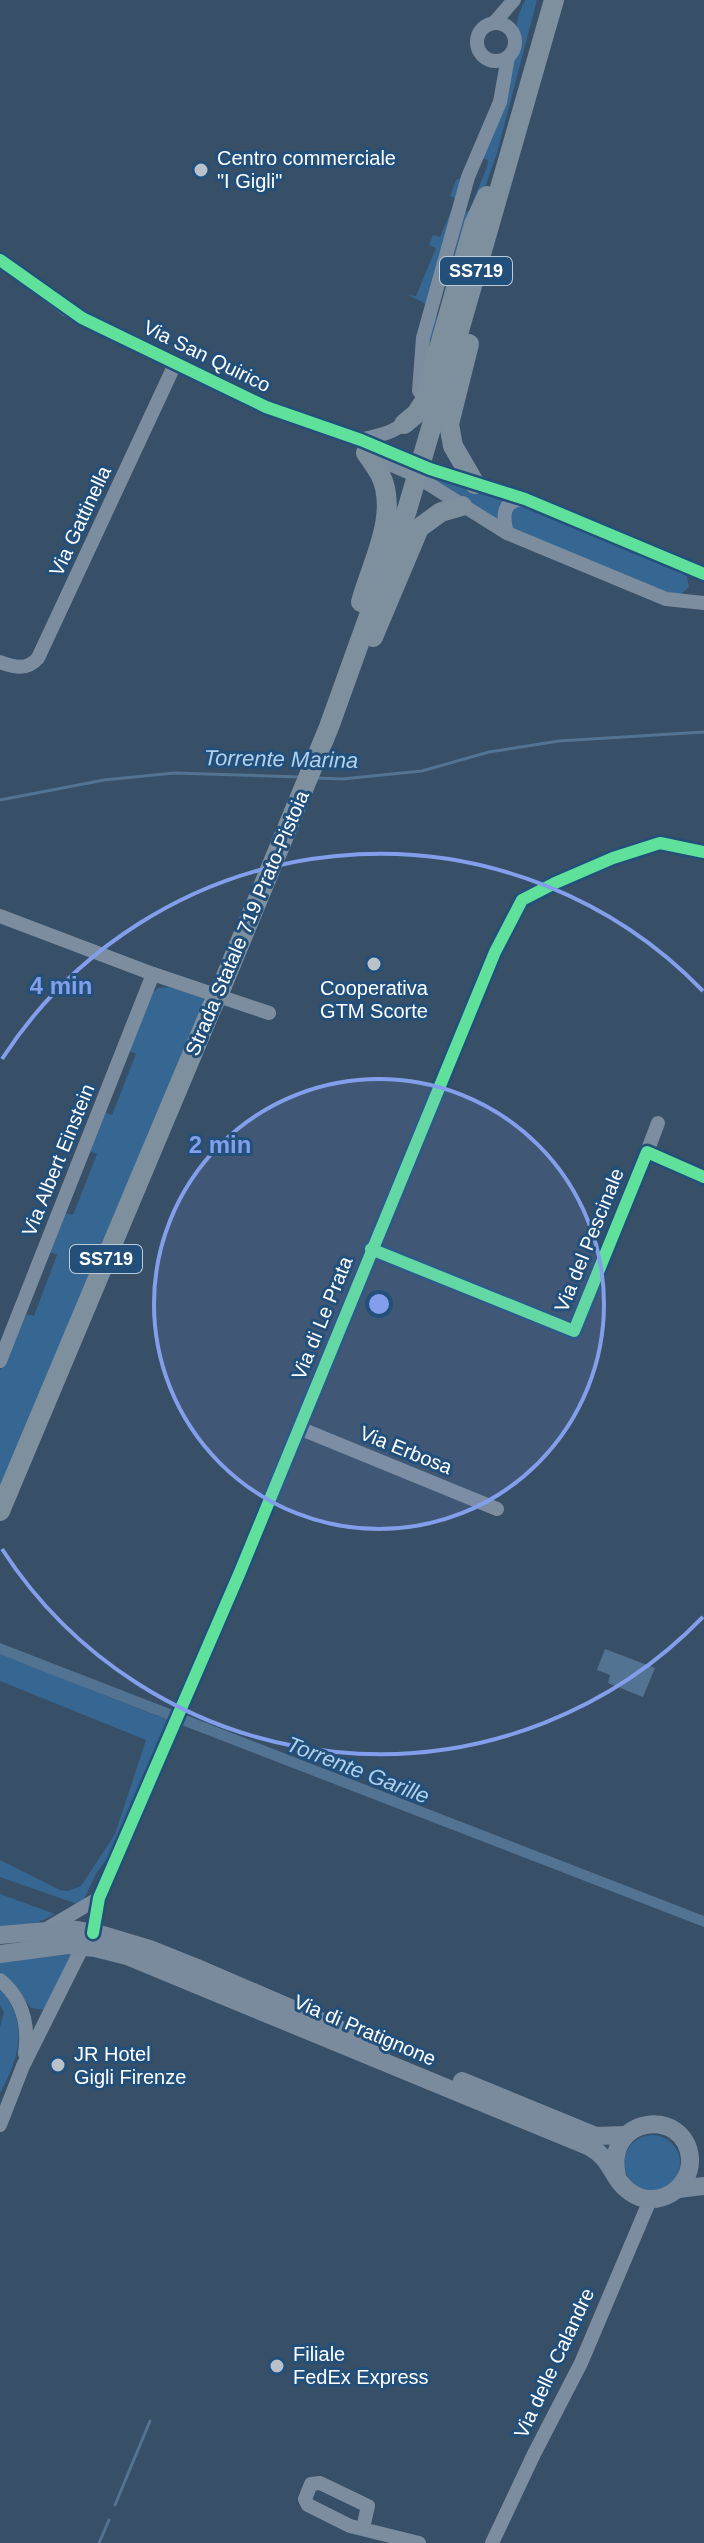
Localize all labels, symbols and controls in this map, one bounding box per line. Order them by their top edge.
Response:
place label: Centro commerciale "I Gigli" [217,147,396,192]
marker: Centro commerciale "I Gigli" [192,161,210,179]
road number: SS719 [440,257,512,285]
street label: Via San Quirico [140,316,274,396]
street label: Via Gattinella [45,462,115,579]
water label: Torrente Marina [204,745,358,773]
street label: Strada Statale 719 Prato-Pistoia [181,786,313,1059]
marker: Cooperativa GTM Scorte [365,955,383,973]
text: 4 min [30,972,92,999]
place label: Cooperativa GTM Scorte [320,977,429,1022]
street label: Via Albert Einstein [17,1081,99,1239]
text: 2 min [189,1131,251,1158]
street label: Via del Pescinale [550,1165,628,1315]
road number: SS719 [70,1245,142,1273]
street label: Via di Le Prata [287,1252,357,1383]
centre of rings [365,1290,393,1318]
street label: Via Erbosa [357,1422,456,1479]
water label: Torrente Garille [283,1731,433,1809]
street label: Via di Pratignone [291,1990,439,2070]
place label: JR Hotel Gigli Firenze [74,2043,186,2088]
marker: JR Hotel Gigli Firenze [49,2056,67,2074]
street label: Via delle Calandre [510,2284,598,2442]
place label: Filiale FedEx Express [293,2343,429,2388]
marker: Filiale FedEx Express [268,2357,286,2375]

